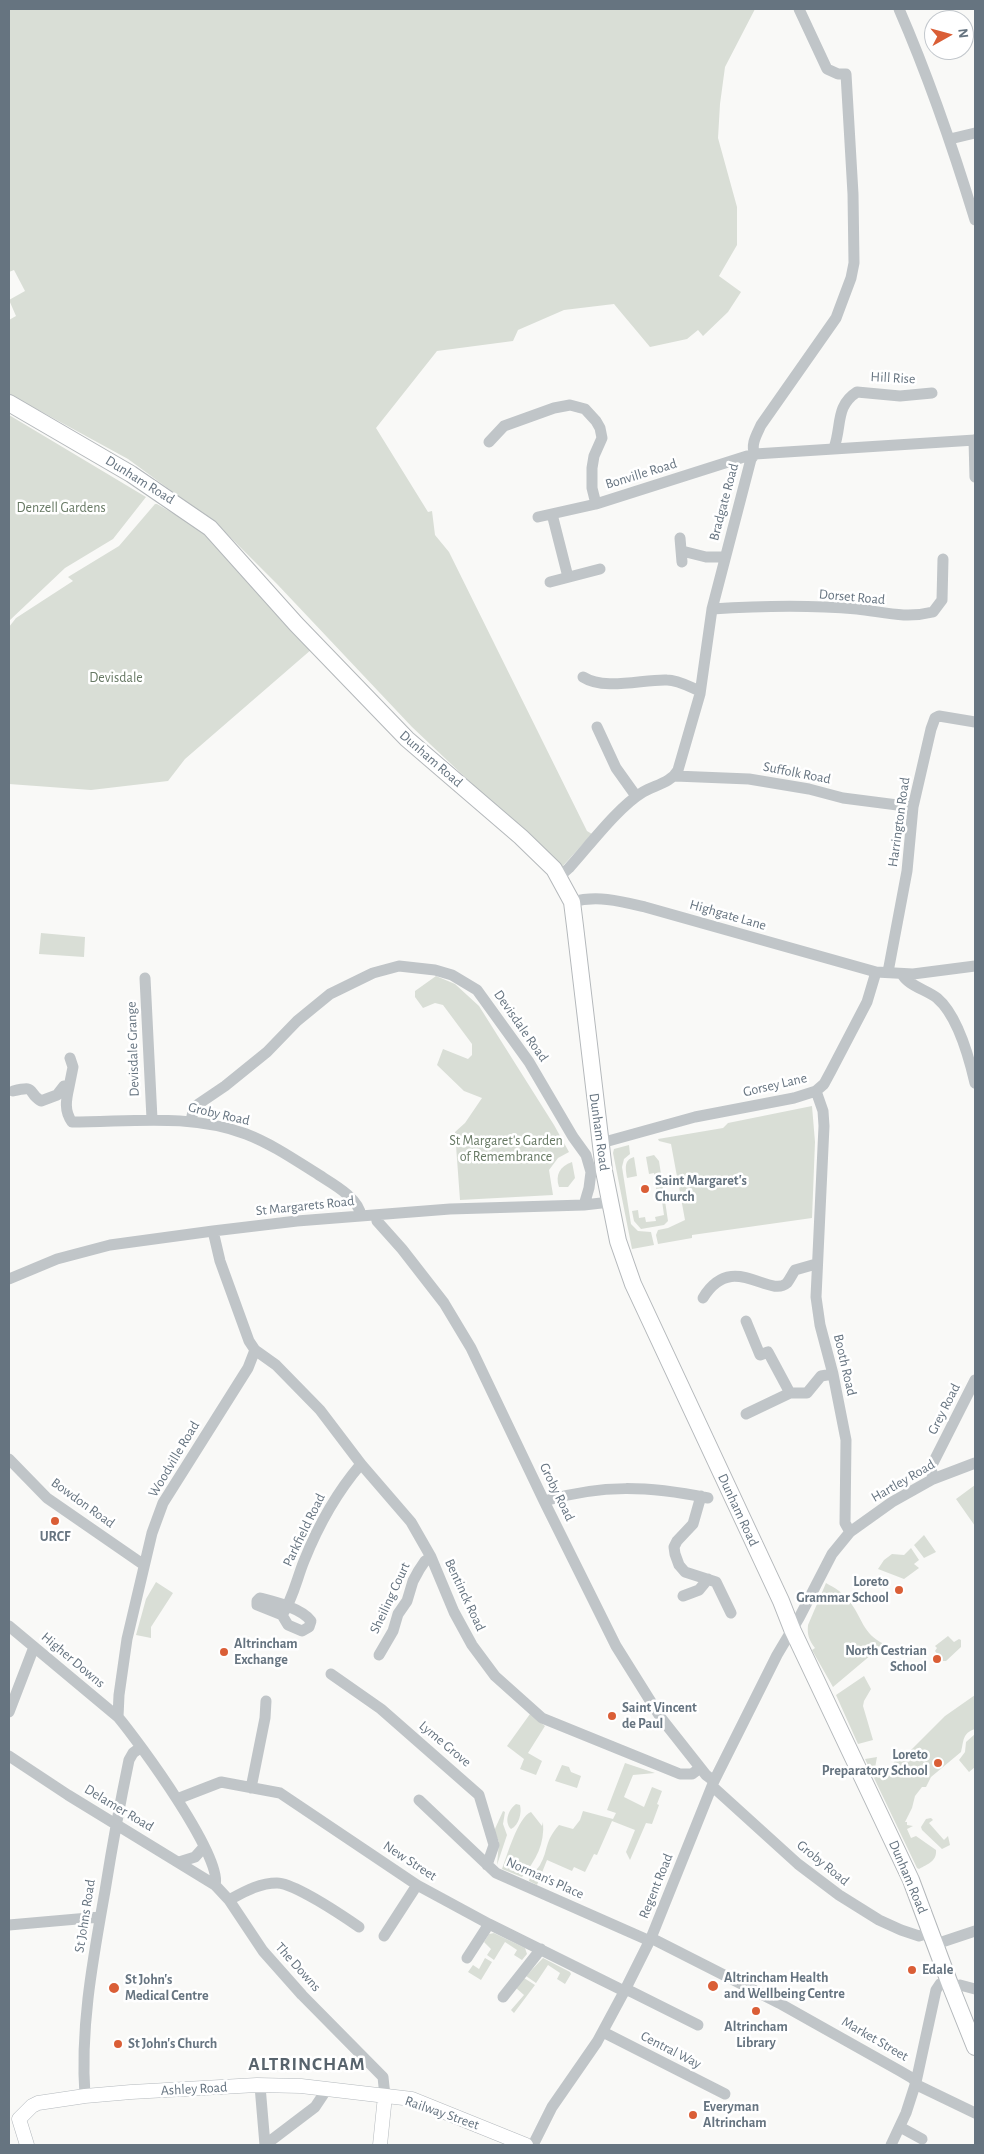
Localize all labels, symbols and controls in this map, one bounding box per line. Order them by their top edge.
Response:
north arrow [924,10,974,60]
text: N [955,28,970,39]
street label: Hill Rise [870,368,916,388]
street label: Dunham Road [102,452,178,508]
street label: Bonville Road [603,455,679,493]
street label: Bradgate Road [706,461,742,543]
park label: Denzell Gardens [16,500,106,516]
street label: Dorset Road [818,586,886,608]
park label: Devisdale [89,670,143,686]
street label: Dunham Road [396,727,466,791]
street label: Suffolk Road [762,758,832,788]
street label: Harrington Road [884,776,914,868]
street label: Highgate Lane [688,896,768,934]
street label: Devisdale Road [490,987,552,1065]
street label: Devisdale Grange [123,1001,143,1097]
street label: Gorsey Lane [741,1069,809,1101]
street label: Dunham Road [585,1092,613,1172]
street label: Groby Road [187,1099,251,1129]
park label: St Margaret's Garden of Remembrance [449,1133,563,1166]
place label: Saint Margaret's Church [655,1173,747,1206]
marker: Saint Margaret's Church [639,1183,651,1195]
street label: St Margarets Road [255,1192,355,1220]
street label: Booth Road [830,1332,860,1398]
street label: Grey Road [924,1381,964,1437]
street label: Woodville Road [145,1418,203,1500]
street label: Hartley Road [868,1456,938,1506]
street label: Groby Road [536,1460,578,1524]
street label: Dunham Road [714,1471,762,1549]
street label: Bowdon Road [48,1474,118,1532]
street label: Parkfield Road [279,1491,329,1569]
marker: URCF [49,1515,61,1527]
place label: URCF [40,1529,70,1545]
street label: Bentinck Road [441,1556,489,1634]
street label: Sheiling Court [366,1560,414,1636]
place label: Loreto Grammar School [796,1574,889,1606]
marker: Loreto Grammar School [893,1584,905,1596]
street label: Higher Downs [38,1629,108,1691]
place label: Altrincham Exchange [234,1636,298,1668]
place label: North Cestrian School [845,1643,927,1675]
marker: Altrincham Exchange [218,1646,230,1658]
marker: North Cestrian School [931,1653,943,1665]
place label: Saint Vincent de Paul [622,1700,697,1732]
marker: Saint Vincent de Paul [606,1710,618,1722]
street label: Lyme Grove [416,1717,474,1771]
place label: Loreto Preparatory School [822,1747,928,1780]
marker: Loreto Preparatory School [932,1757,944,1769]
street label: Delamer Road [81,1781,157,1835]
street label: New Street [380,1837,440,1885]
street label: Groby Road [793,1837,853,1889]
street label: Dunham Road [885,1838,931,1916]
street label: Regent Road [635,1851,677,1921]
street label: Norman's Place [504,1853,586,1903]
street label: St Johns Road [71,1878,99,1954]
street label: The Downs [272,1939,324,1995]
place label: Edale [922,1962,953,1978]
marker: Edale [906,1964,918,1976]
place label: Altrincham Health and Wellbeing Centre [724,1970,845,2002]
place label: St John's Medical Centre [125,1972,209,2004]
marker: Altrincham Health and Wellbeing Centre [706,1979,720,1993]
marker: St John's Medical Centre [107,1981,121,1995]
marker: Altrincham Library [750,2005,762,2017]
street label: Market Street [839,2013,911,2065]
place label: Altrincham Library [724,2019,788,2052]
street label: Central Way [638,2028,704,2072]
place label: St John's Church [128,2036,217,2052]
marker: St John's Church [112,2038,124,2050]
district label: ALTRINCHAM [247,2053,367,2075]
street label: Ashley Road [160,2079,228,2099]
street label: Railway Street [403,2092,481,2134]
place label: Everyman Altrincham [703,2099,767,2132]
marker: Everyman Altrincham [687,2109,699,2121]

